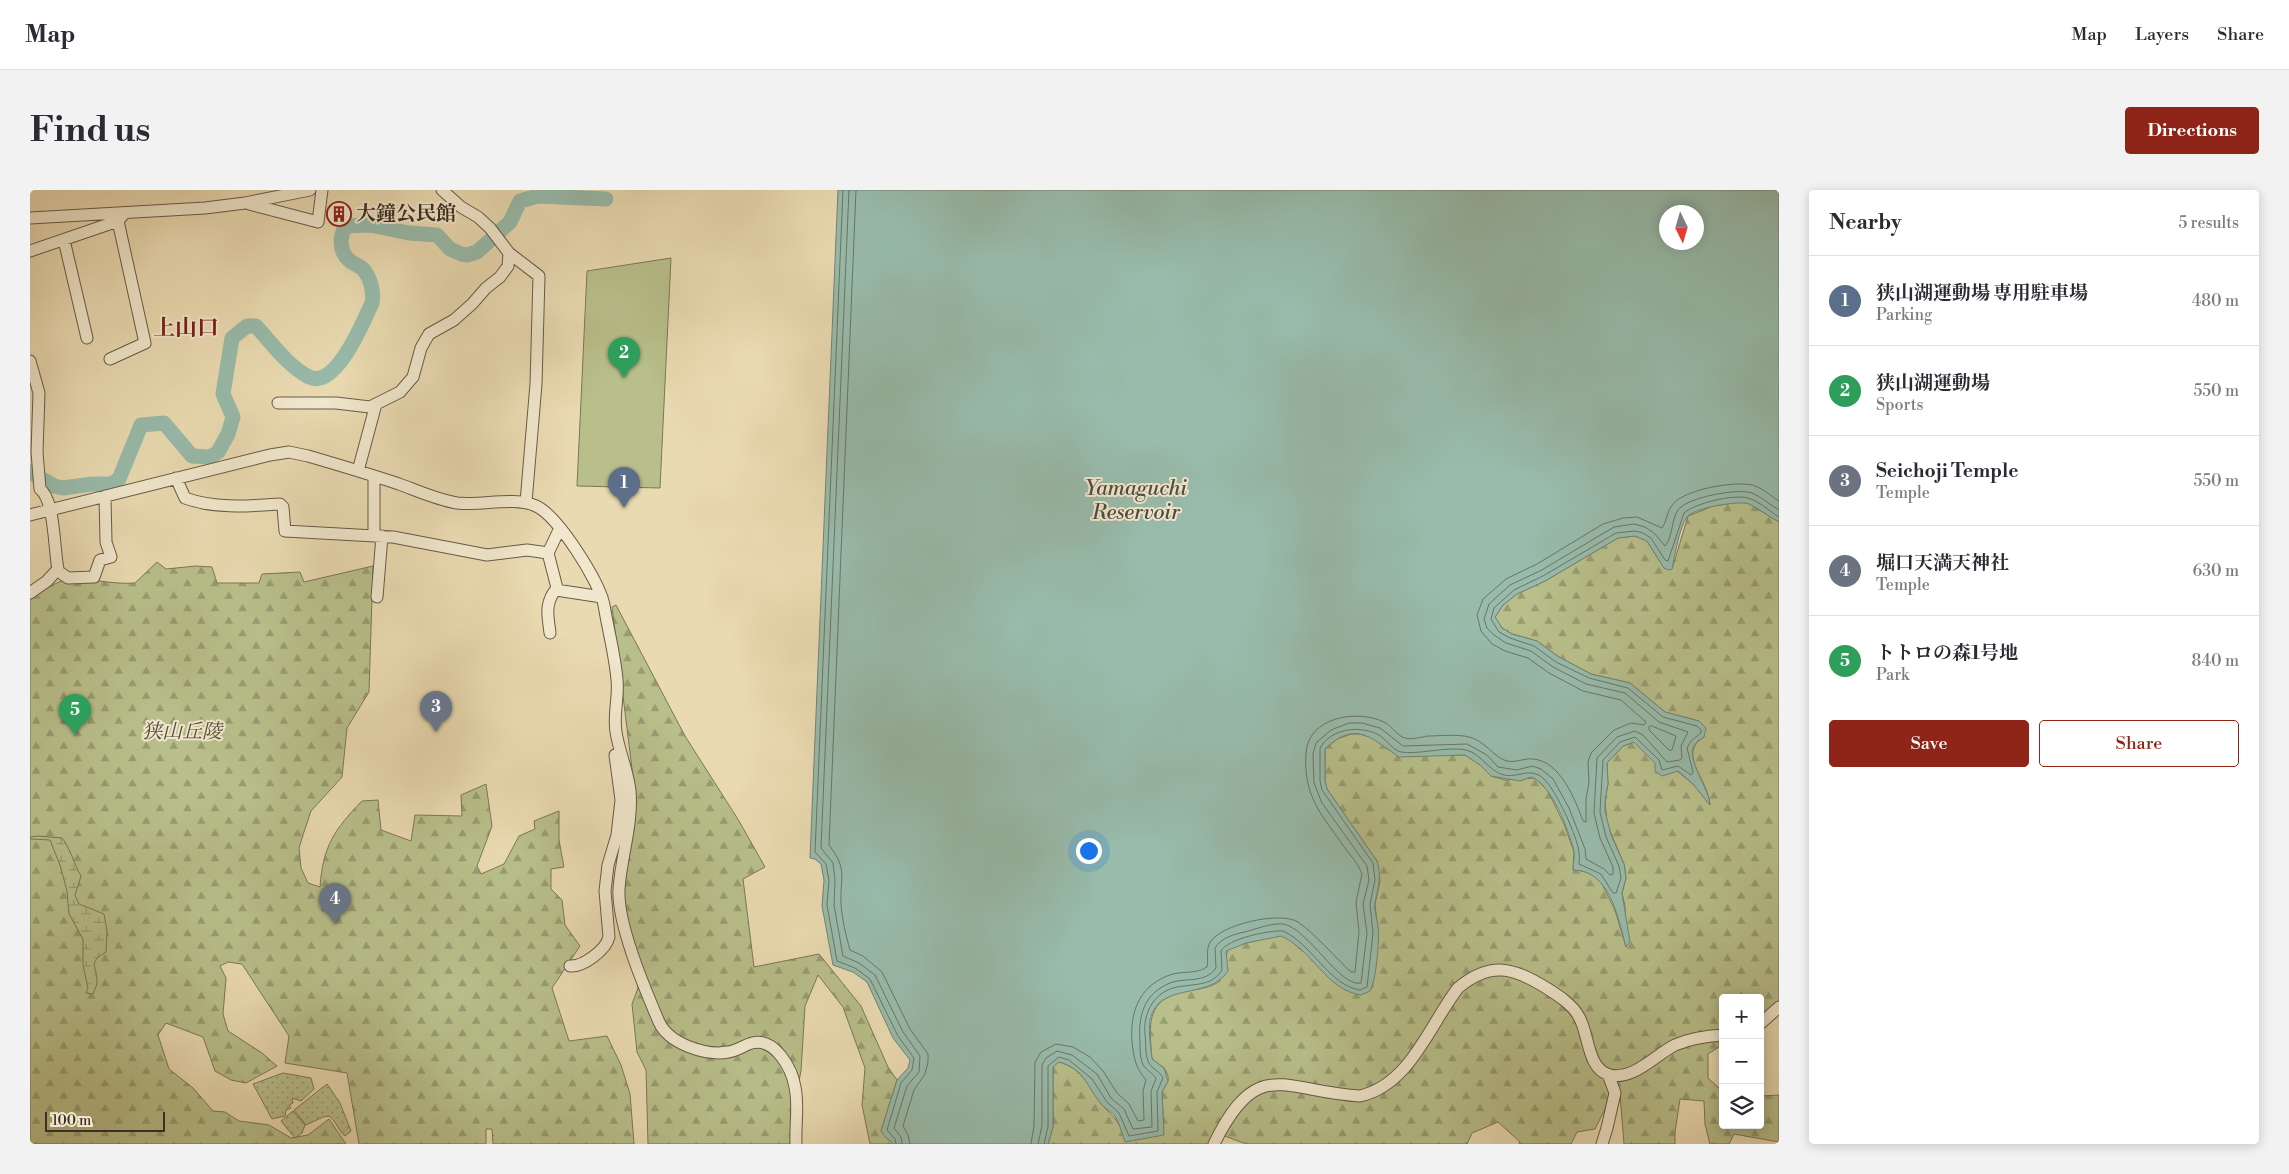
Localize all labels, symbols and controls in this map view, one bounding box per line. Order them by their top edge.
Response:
text: Map [25,20,75,50]
text: Map [2072,23,2107,46]
text: Layers [2135,23,2189,46]
text: Share [2217,23,2264,46]
button: Directions [2125,107,2259,154]
text: Find us [30,109,150,152]
building icon: 大鐘公民館 [326,201,352,227]
place label: 大鐘公民館 [356,202,456,227]
north arrow [1659,205,1704,250]
text: Nearby [1829,210,1902,236]
text: 5 results [2178,213,2239,233]
text: 狭山湖運動場 専用駐車場 [1876,281,2088,305]
text: 1 [1841,291,1849,311]
text: 480 m [2192,291,2239,311]
text: Parking [1876,305,1932,325]
district label: 上山口 [153,315,219,342]
pin: 2 [608,337,640,378]
text: 狭山湖運動場 [1876,371,1990,395]
text: 2 [1840,381,1850,401]
text: 550 m [2193,381,2239,401]
text: Sports [1876,395,1923,415]
text: Seichoji Temple [1876,459,2019,483]
pin: 1 [608,467,640,508]
text: 3 [1840,471,1850,491]
text: 550 m [2193,471,2239,491]
water label: Yamaguchi Reservoir [1085,476,1187,526]
text: Temple [1876,483,1930,503]
text: 堀口天満天神社 [1876,551,2009,575]
text: 4 [1840,561,1850,581]
text: 630 m [2193,561,2239,581]
text: Temple [1876,575,1930,595]
text: トトロの森1号地 [1876,641,2018,665]
text: 5 [1840,651,1850,671]
text: 840 m [2191,651,2239,671]
text: Park [1876,665,1909,685]
pin: 3 [420,691,452,732]
pin: 5 [59,694,91,735]
park label: 狭山丘陵 [142,720,224,745]
button: Save [1829,720,2029,767]
button: Share [2039,720,2239,767]
your location [1076,838,1102,864]
pin: 4 [319,883,351,924]
map controls [1719,994,1764,1129]
button: + [1719,994,1764,1039]
button: − [1719,1039,1764,1084]
button: layers [1719,1084,1764,1129]
scale bar [45,1109,165,1132]
text: 100 m [52,1112,91,1130]

